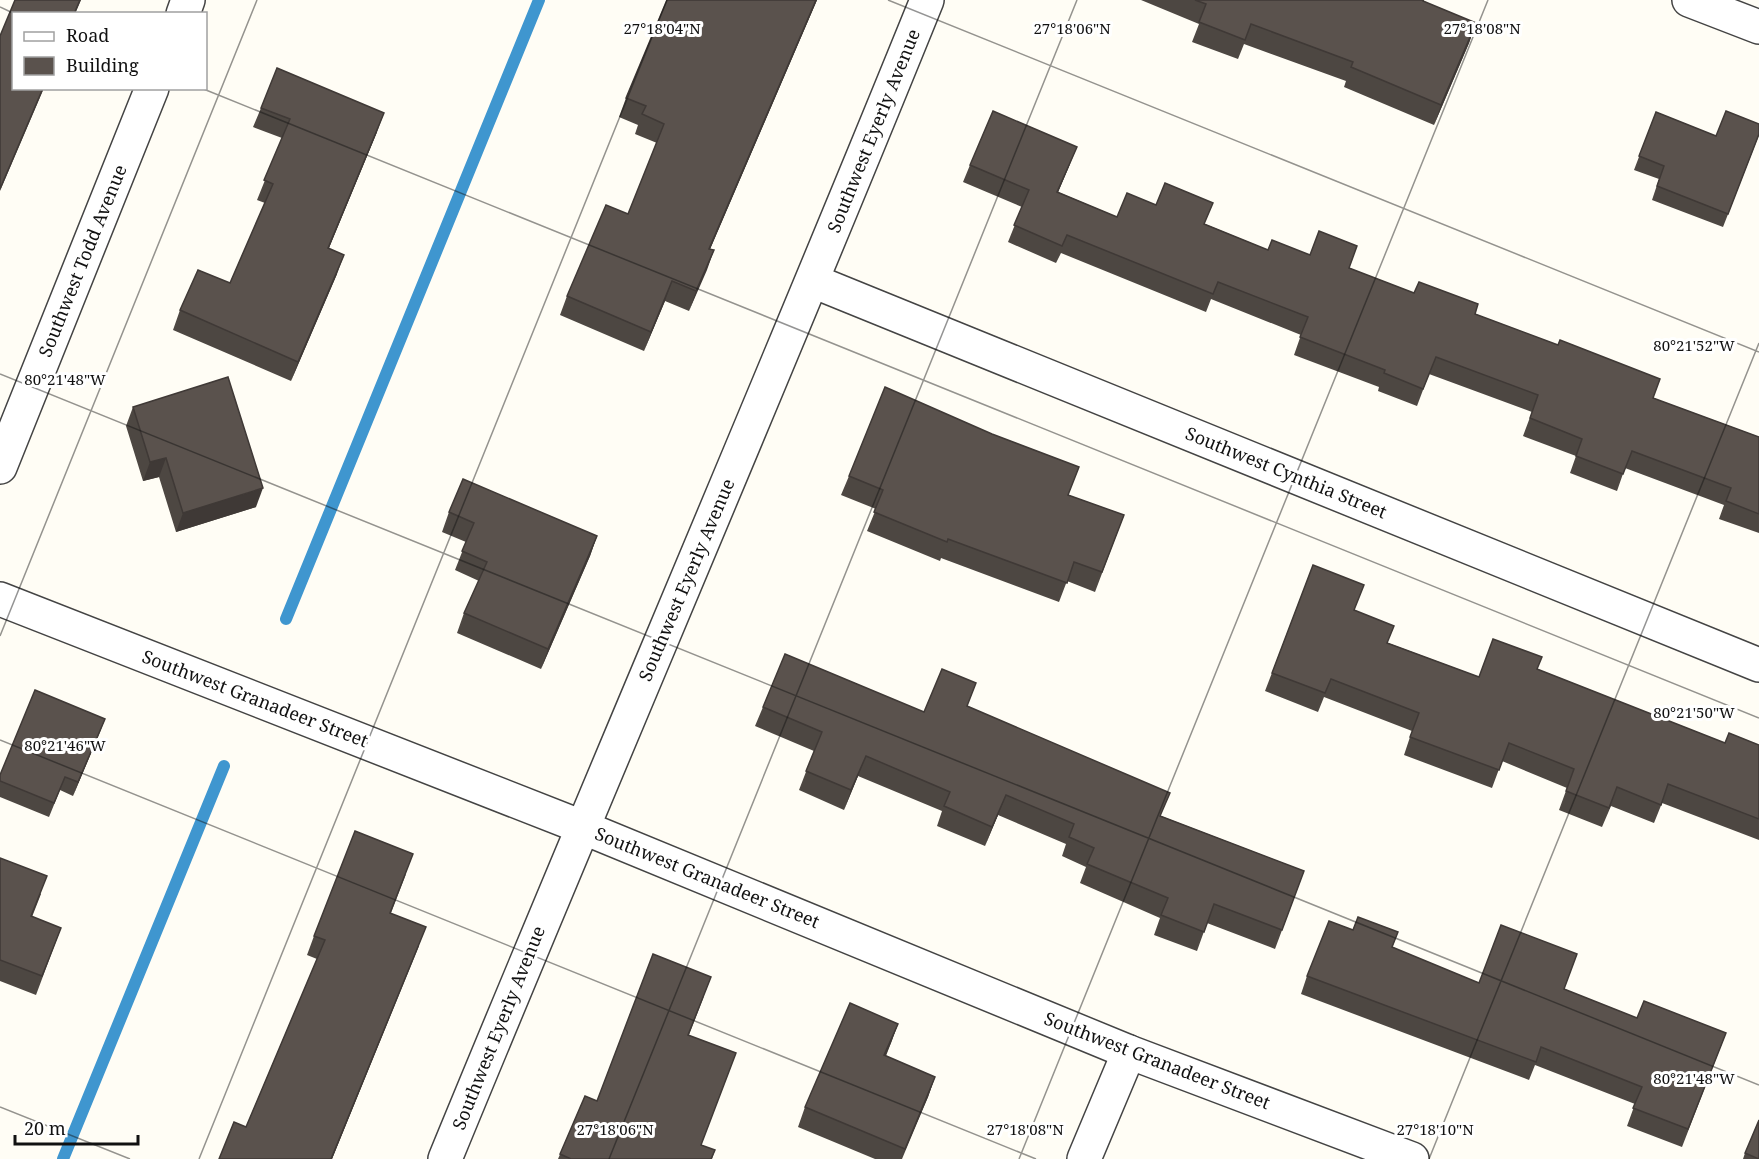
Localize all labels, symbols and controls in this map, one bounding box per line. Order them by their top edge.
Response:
legend [12,12,207,90]
text: 27°18'04"N [623,18,701,38]
text: 27°18'06"N [1033,18,1111,38]
text: 27°18'08"N [1443,18,1521,38]
text: Road [66,23,109,47]
street label: Southwest Eyerly Avenue [821,25,925,236]
text: Building [66,53,139,77]
street label: Southwest Todd Avenue [32,161,132,360]
text: 80°21'52"W [1653,335,1735,355]
text: 80°21'48"W [24,369,106,389]
street label: Southwest Cynthia Street [1182,421,1391,523]
street label: Southwest Eyerly Avenue [632,475,740,685]
street label: Southwest Granadeer Street [139,644,372,752]
text: 80°21'50"W [1653,702,1735,722]
text: 80°21'46"W [24,735,106,755]
street label: Southwest Granadeer Street [592,821,823,933]
street label: Southwest Eyerly Avenue [446,922,550,1133]
street label: Southwest Granadeer Street [1041,1006,1274,1114]
text: 80°21'48"W [1653,1068,1735,1088]
scale bar [15,1108,138,1146]
text: 20 m [24,1116,66,1140]
text: 27°18'06"N [576,1119,654,1139]
text: 27°18'08"N [986,1119,1064,1139]
text: 27°18'10"N [1396,1119,1474,1139]

